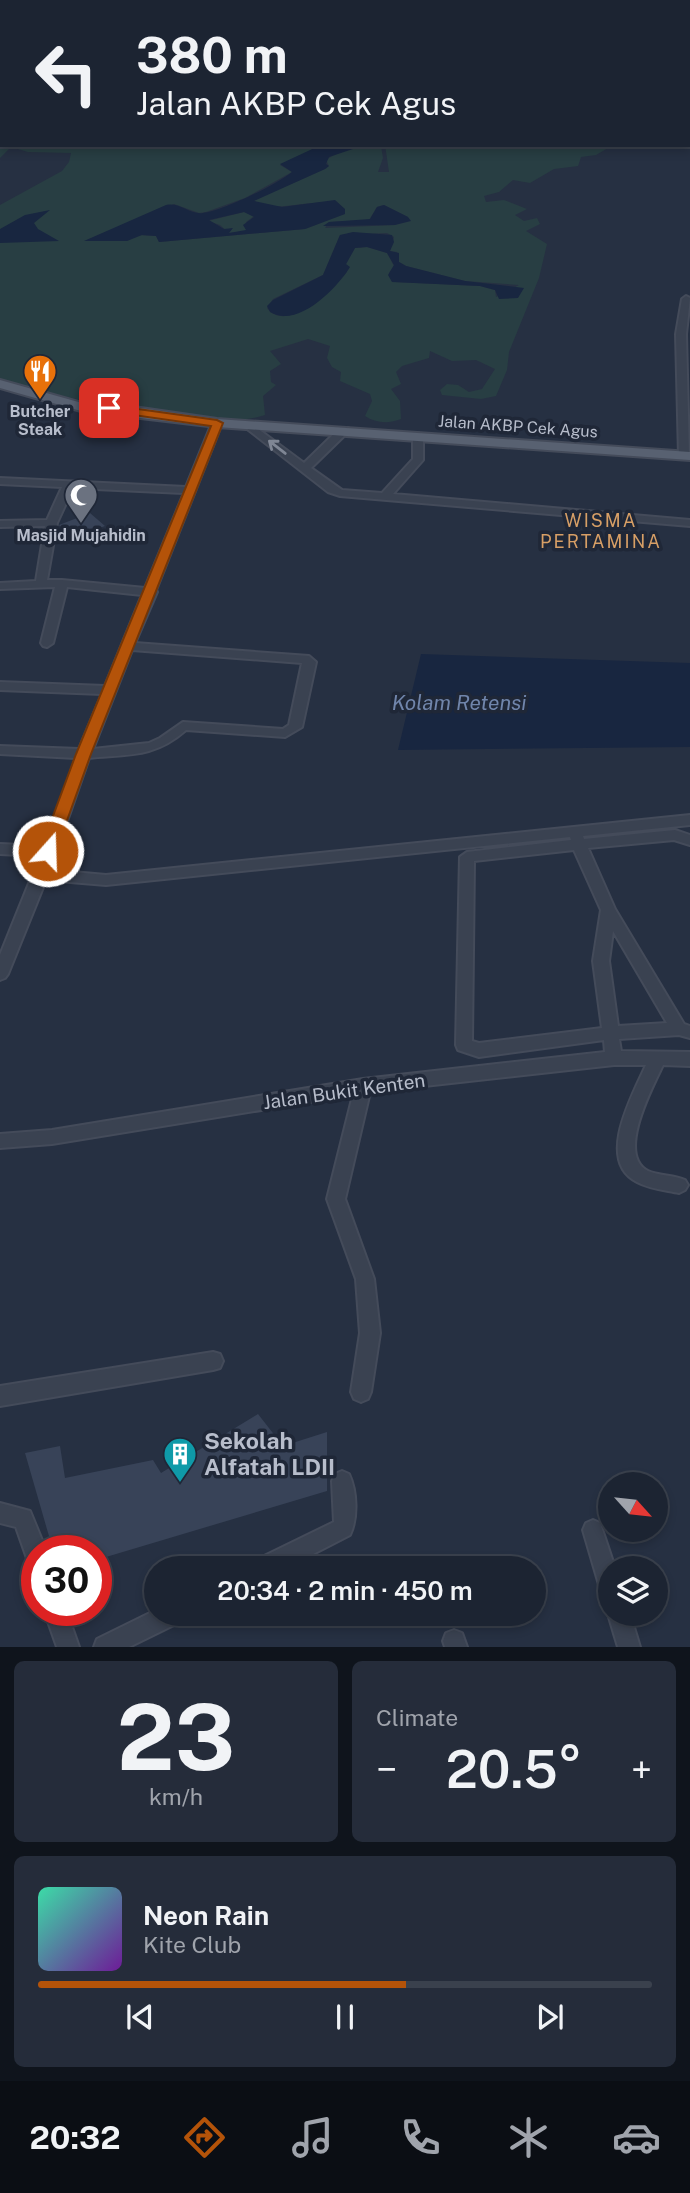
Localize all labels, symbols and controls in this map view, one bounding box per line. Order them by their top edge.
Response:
text: 380 m [136,26,288,84]
icon: left [21,28,112,119]
text: Jalan AKBP Cek Agus [136,85,456,122]
restaurant icon: Butcher Steak [21,352,59,401]
pin [79,378,139,438]
icon: arrive [90,389,128,427]
place label: Butcher Steak [10,402,71,439]
street label: Jalan AKBP Cek Agus [437,411,598,442]
one-way arrow [268,440,287,455]
mosque icon: Masjid Mujahidin [62,476,100,525]
district label: WISMA PERTAMINA [540,510,662,552]
place label: Masjid Mujahidin [16,526,146,545]
water label: Kolam Retensi [392,690,526,715]
position arrow [11,814,85,888]
street label: Jalan Bukit Kenten [262,1069,426,1113]
place label: Sekolah Alfatah LDII [204,1427,335,1480]
building icon: Sekolah Alfatah LDII [161,1435,199,1484]
north arrow [598,1472,668,1542]
map controls [598,1472,668,1626]
speed limit sign: 30 [21,1535,112,1626]
button: layers [598,1556,668,1626]
text: 20:34 · 2 min · 450 m [217,1575,473,1606]
text: 23 [117,1684,235,1790]
text: Climate [376,1704,458,1731]
text: 20.5° [446,1739,582,1800]
text: − [376,1747,397,1792]
text: + [631,1747,652,1792]
text: km/h [149,1783,203,1810]
text: Neon Rain [143,1900,269,1931]
text: Kite Club [143,1931,241,1958]
icon: previous [121,1998,159,2036]
icon: pause [326,1998,364,2036]
icon: next [531,1998,569,2036]
icon: directions [180,2113,229,2162]
icon: music [288,2113,337,2162]
icon: phone [396,2113,445,2162]
icon: climate [504,2113,553,2162]
icon: car [612,2113,661,2162]
text: 20:32 [29,2119,121,2156]

